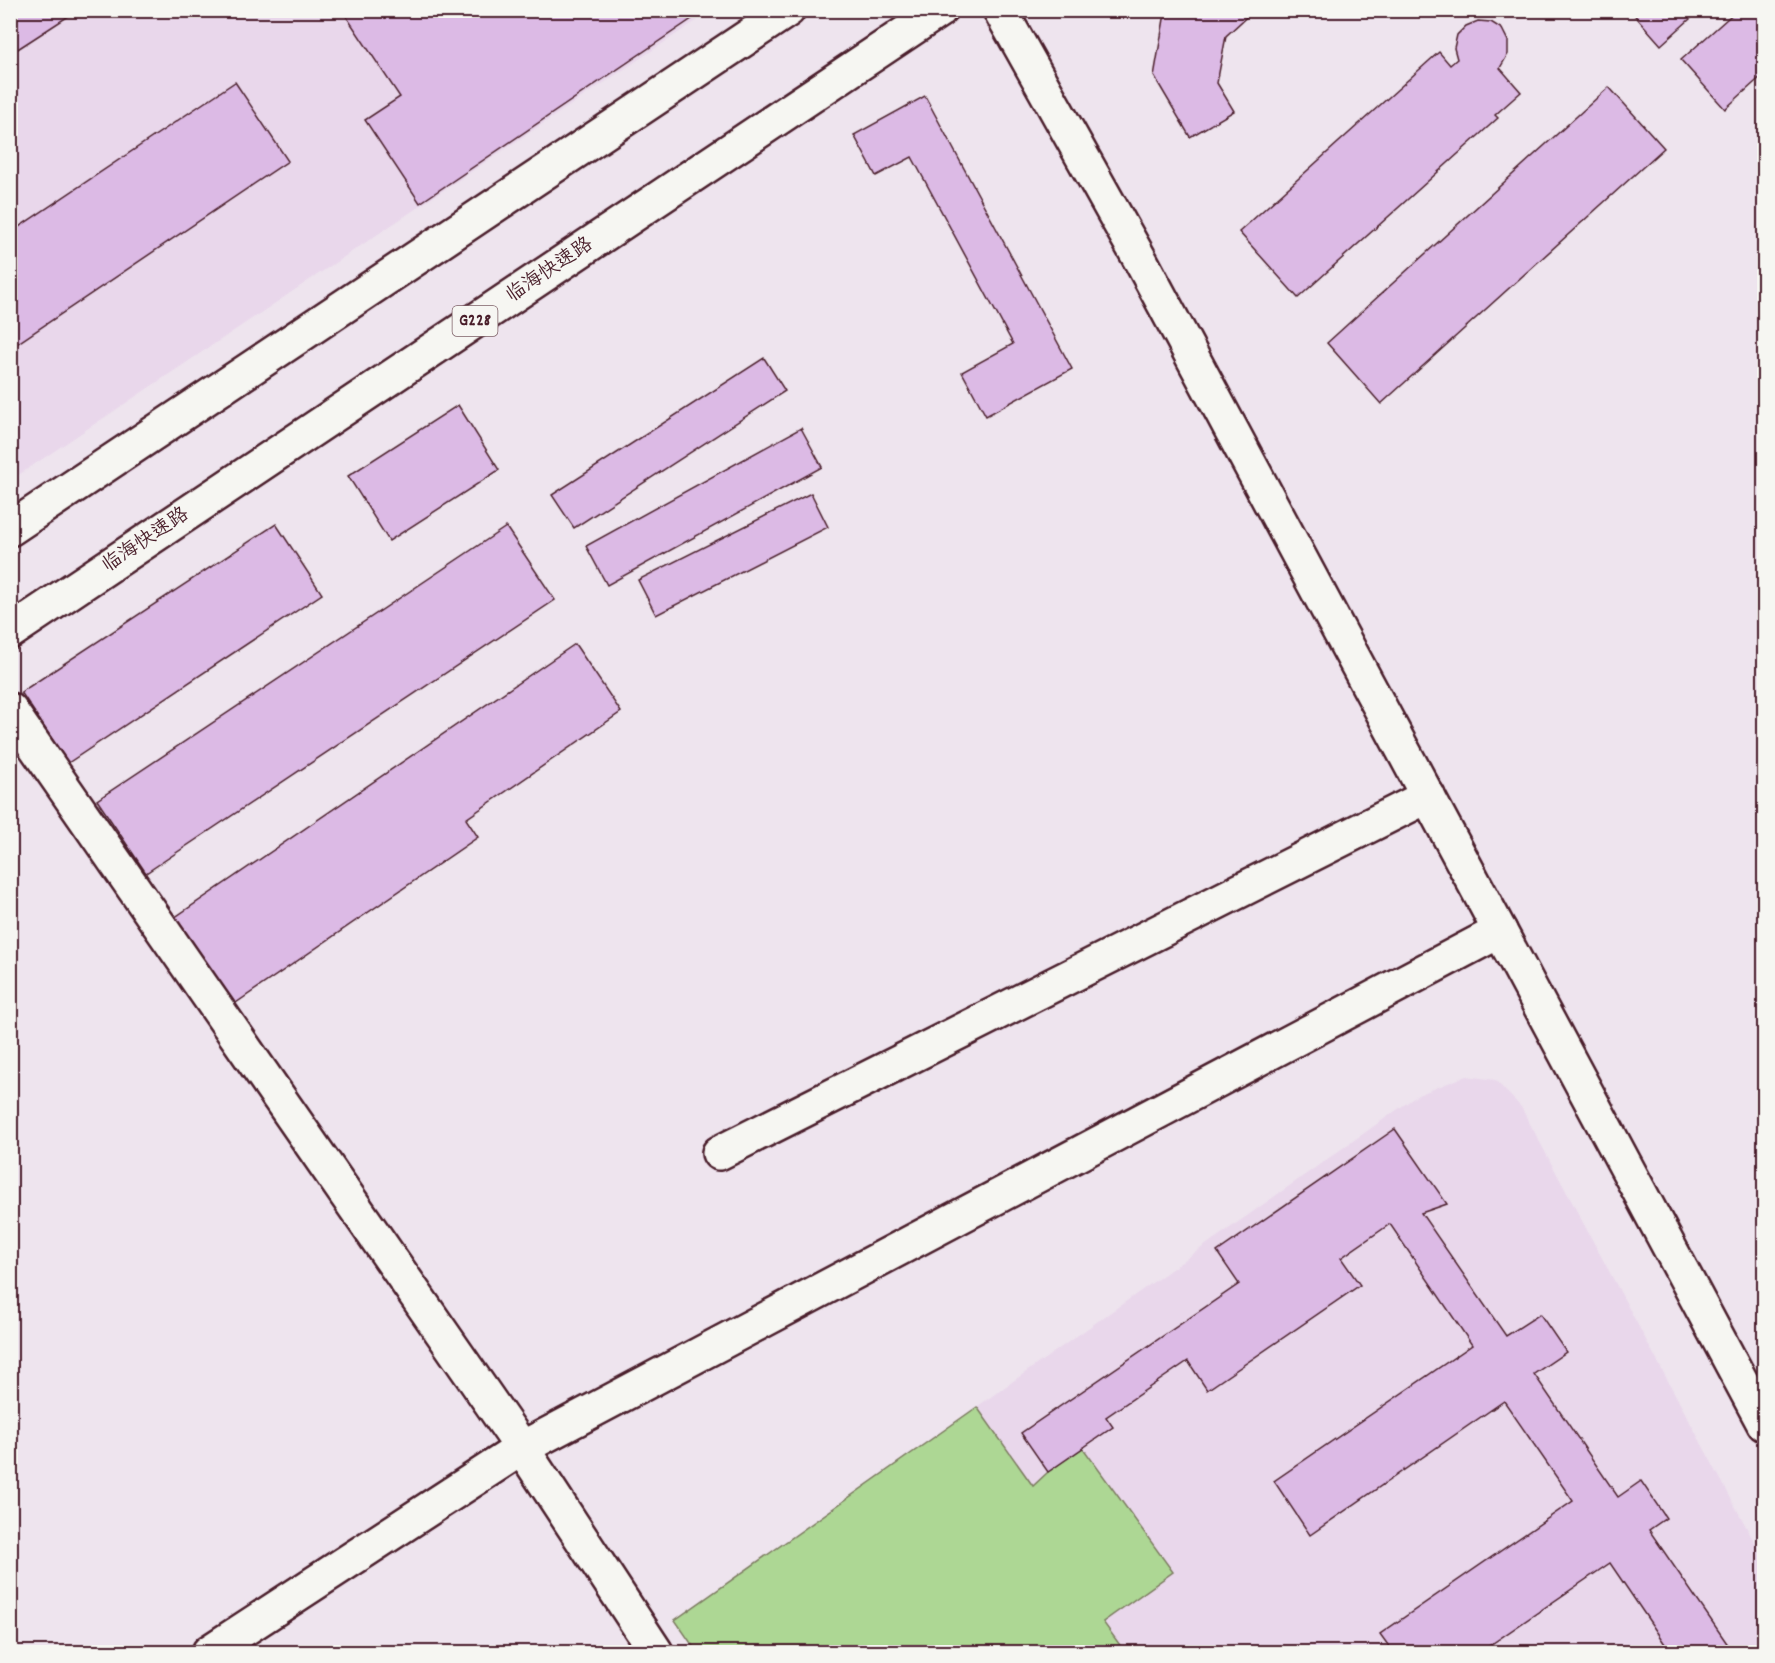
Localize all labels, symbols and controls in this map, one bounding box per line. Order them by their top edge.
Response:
street label: 临海快速路 [501,231,600,311]
road number: G228 [452,306,498,336]
street label: 临海快速路 [97,501,196,581]

